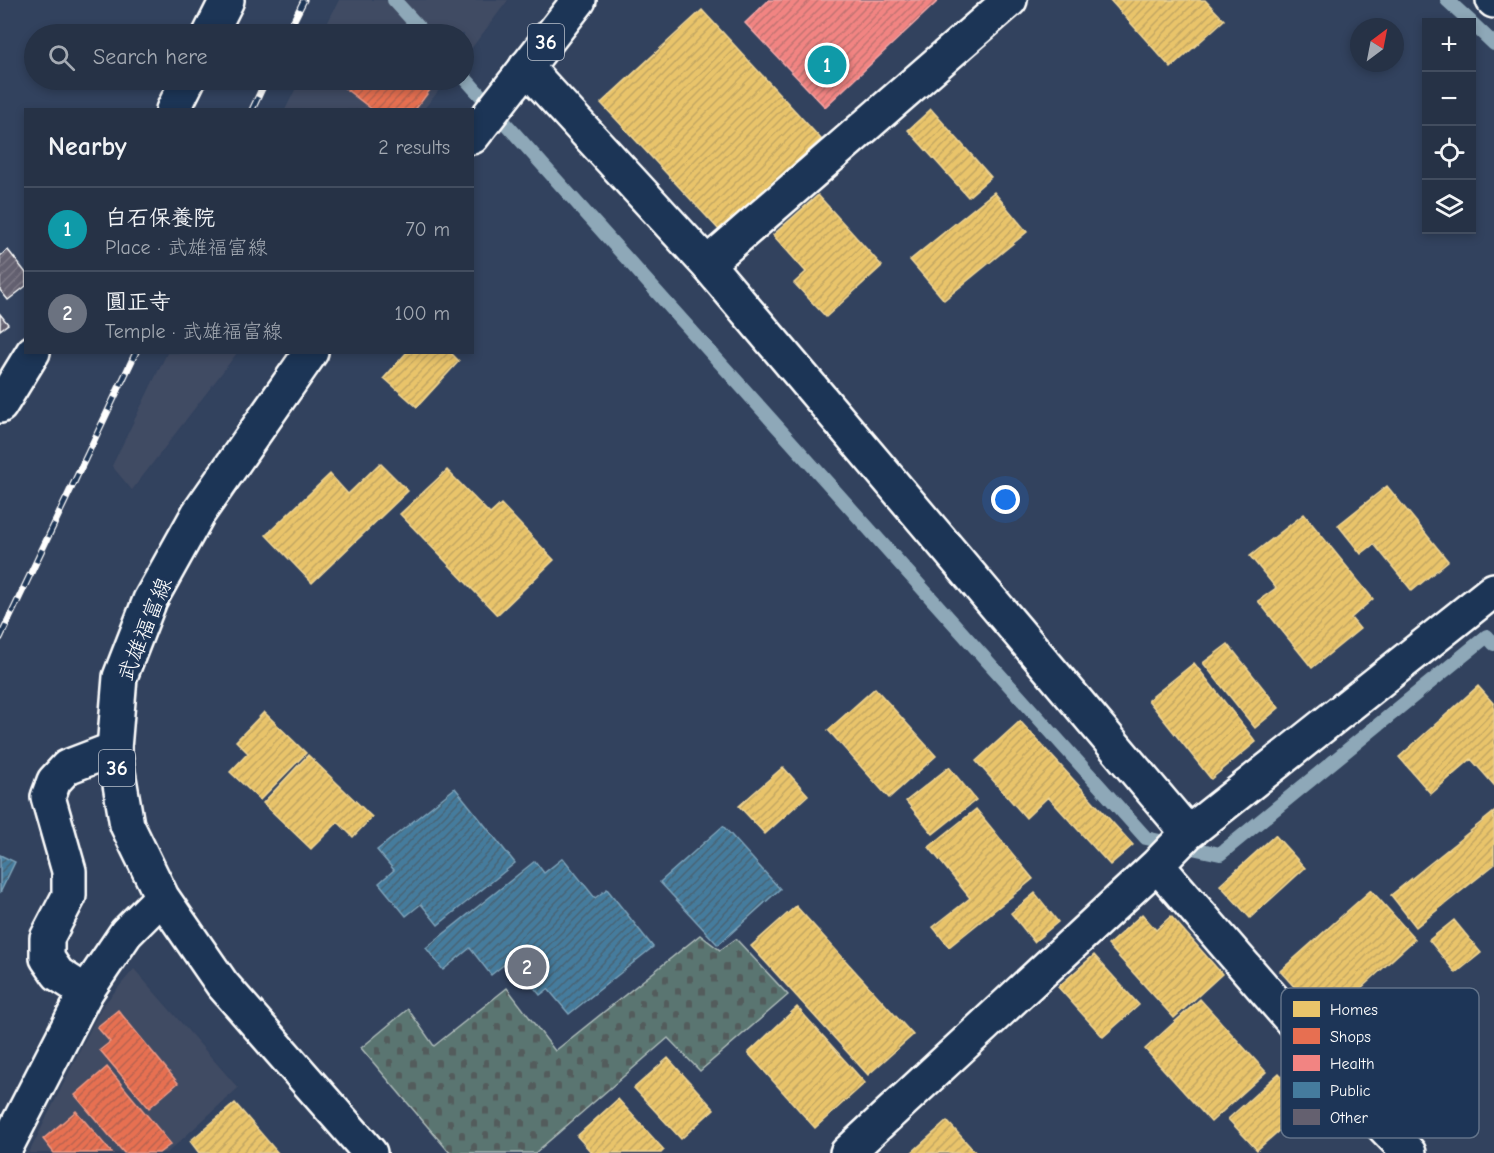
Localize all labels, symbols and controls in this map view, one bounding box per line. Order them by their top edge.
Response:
north arrow [1350,18,1404,72]
map controls [1422,18,1476,234]
button: + [1422,18,1476,72]
search box [24,24,474,90]
road number: 36 [528,24,564,60]
icon: search [45,41,78,74]
pin: 1 [808,42,846,88]
text: Search here [93,44,208,70]
button: − [1422,72,1476,126]
button: locate [1422,126,1476,180]
text: Nearby [48,132,127,162]
text: 2 results [378,136,450,159]
button: layers [1422,180,1476,234]
text: 白石保養院 [105,205,215,231]
text: 1 [64,218,71,241]
text: 70 m [405,218,450,241]
text: Place · 武雄福富線 [105,236,267,259]
text: 圓正寺 [105,289,171,315]
text: 2 [63,302,72,325]
text: 100 m [395,302,450,325]
text: Temple · 武雄福富線 [105,320,282,343]
your location [991,485,1020,514]
street label: 武雄福富線 [112,574,178,685]
road number: 36 [99,750,135,786]
pin: 2 [508,944,546,990]
legend [1281,988,1479,1138]
text: Homes [1330,1001,1378,1019]
text: Shops [1330,1028,1371,1046]
text: Health [1330,1055,1375,1073]
text: Public [1330,1082,1371,1100]
text: Other [1330,1109,1368,1127]

